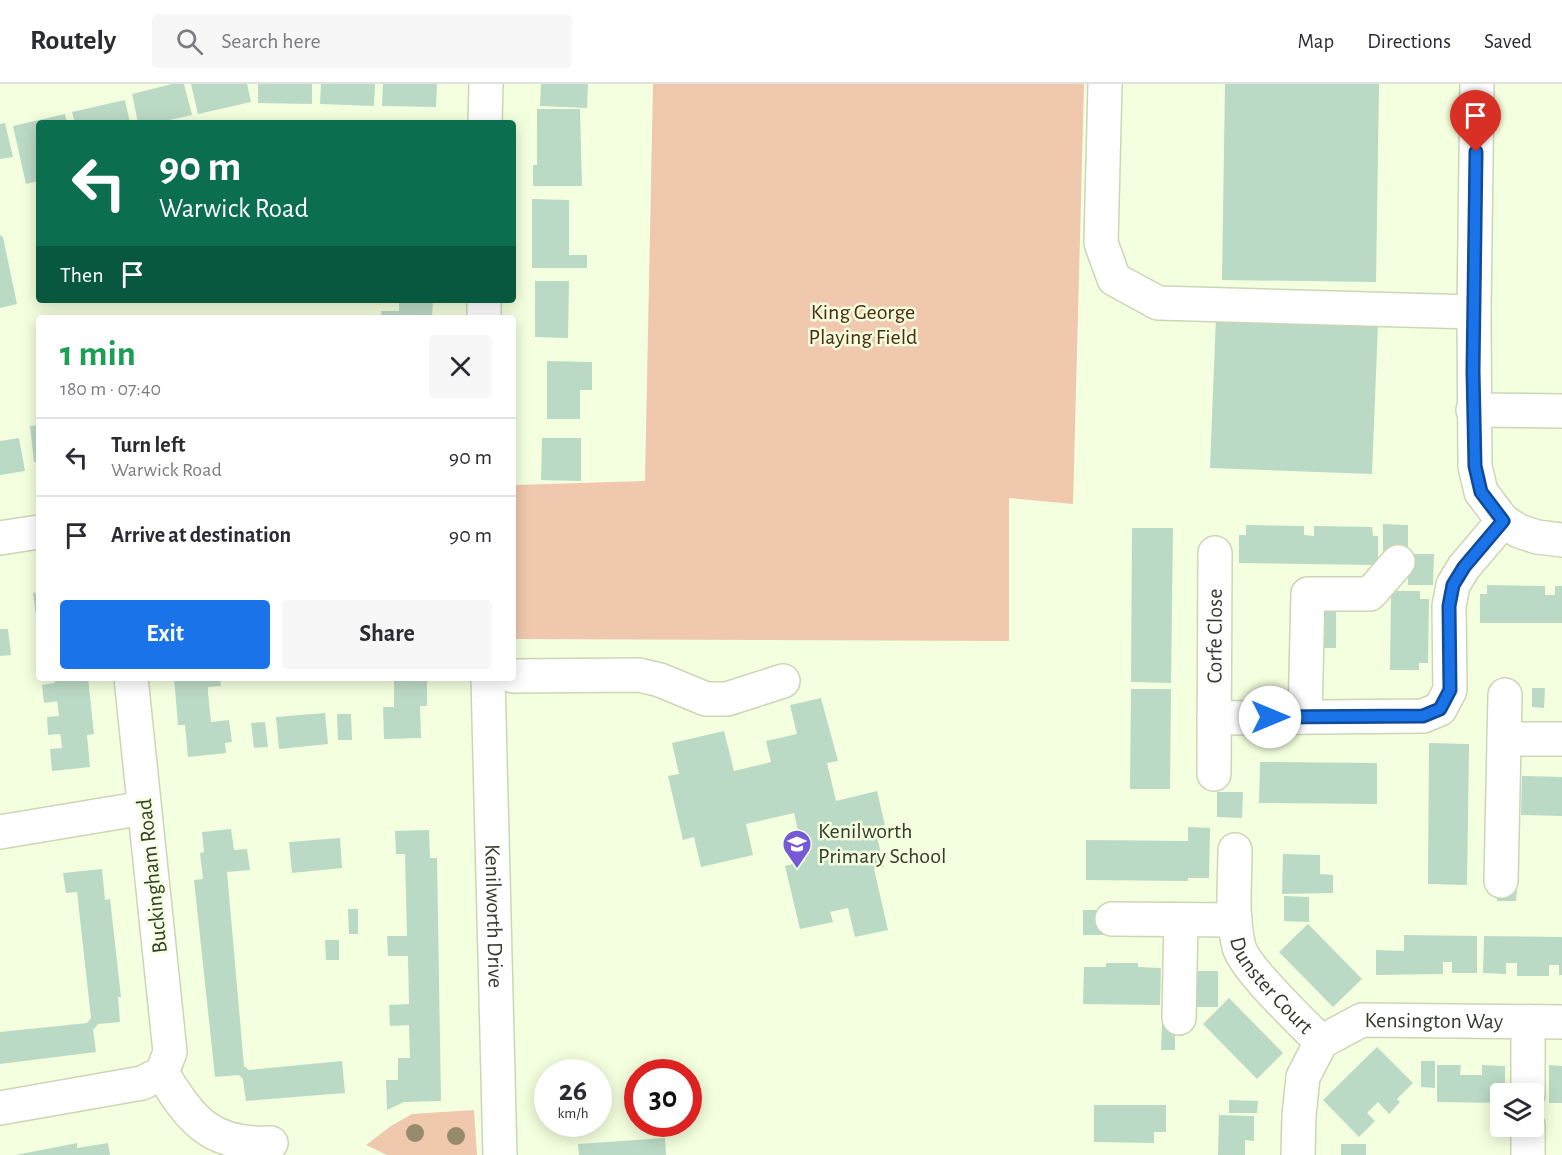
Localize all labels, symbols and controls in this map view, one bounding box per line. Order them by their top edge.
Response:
search box [152,14,572,68]
icon: search [173,25,206,58]
text: Routely [30,27,116,55]
text: Search here [221,30,321,52]
text: Map [1298,31,1334,52]
text: Directions [1367,31,1451,52]
text: Saved [1484,31,1532,52]
pin [1450,90,1501,152]
icon: arrive [1459,99,1492,132]
icon: left [60,144,138,222]
text: 90 m [159,146,241,188]
text: Warwick Road [159,195,309,222]
icon: arrive [116,258,149,291]
text: Then [60,264,104,286]
park label: King George Playing Field [808,301,918,348]
button: close [429,335,492,398]
text: 1 min [60,336,136,372]
text: 180 m · 07:40 [60,379,161,399]
text: Turn left [111,434,185,456]
icon: left [60,441,93,474]
text: 90 m [449,446,492,468]
text: Warwick Road [111,460,222,480]
icon: arrive [60,519,93,552]
text: Arrive at destination [111,524,291,546]
text: 90 m [449,524,492,546]
street label: Corfe Close [1203,589,1226,683]
button: Exit [60,600,270,669]
button: Share [282,600,492,669]
position arrow [1238,685,1302,749]
street label: Buckingham Road [133,798,171,954]
place label: Kenilworth Primary School [818,820,946,867]
school or university icon: Kenilworth Primary School [781,828,813,870]
street label: Kenilworth Drive [481,844,507,988]
street label: Dunster Court [1226,935,1317,1038]
street label: Kensington Way [1364,1009,1504,1032]
speed limit sign: 30 [624,1059,702,1137]
text: 26 [559,1076,587,1106]
map controls [1490,1083,1544,1137]
button: layers [1490,1083,1544,1137]
text: km/h [558,1106,588,1121]

